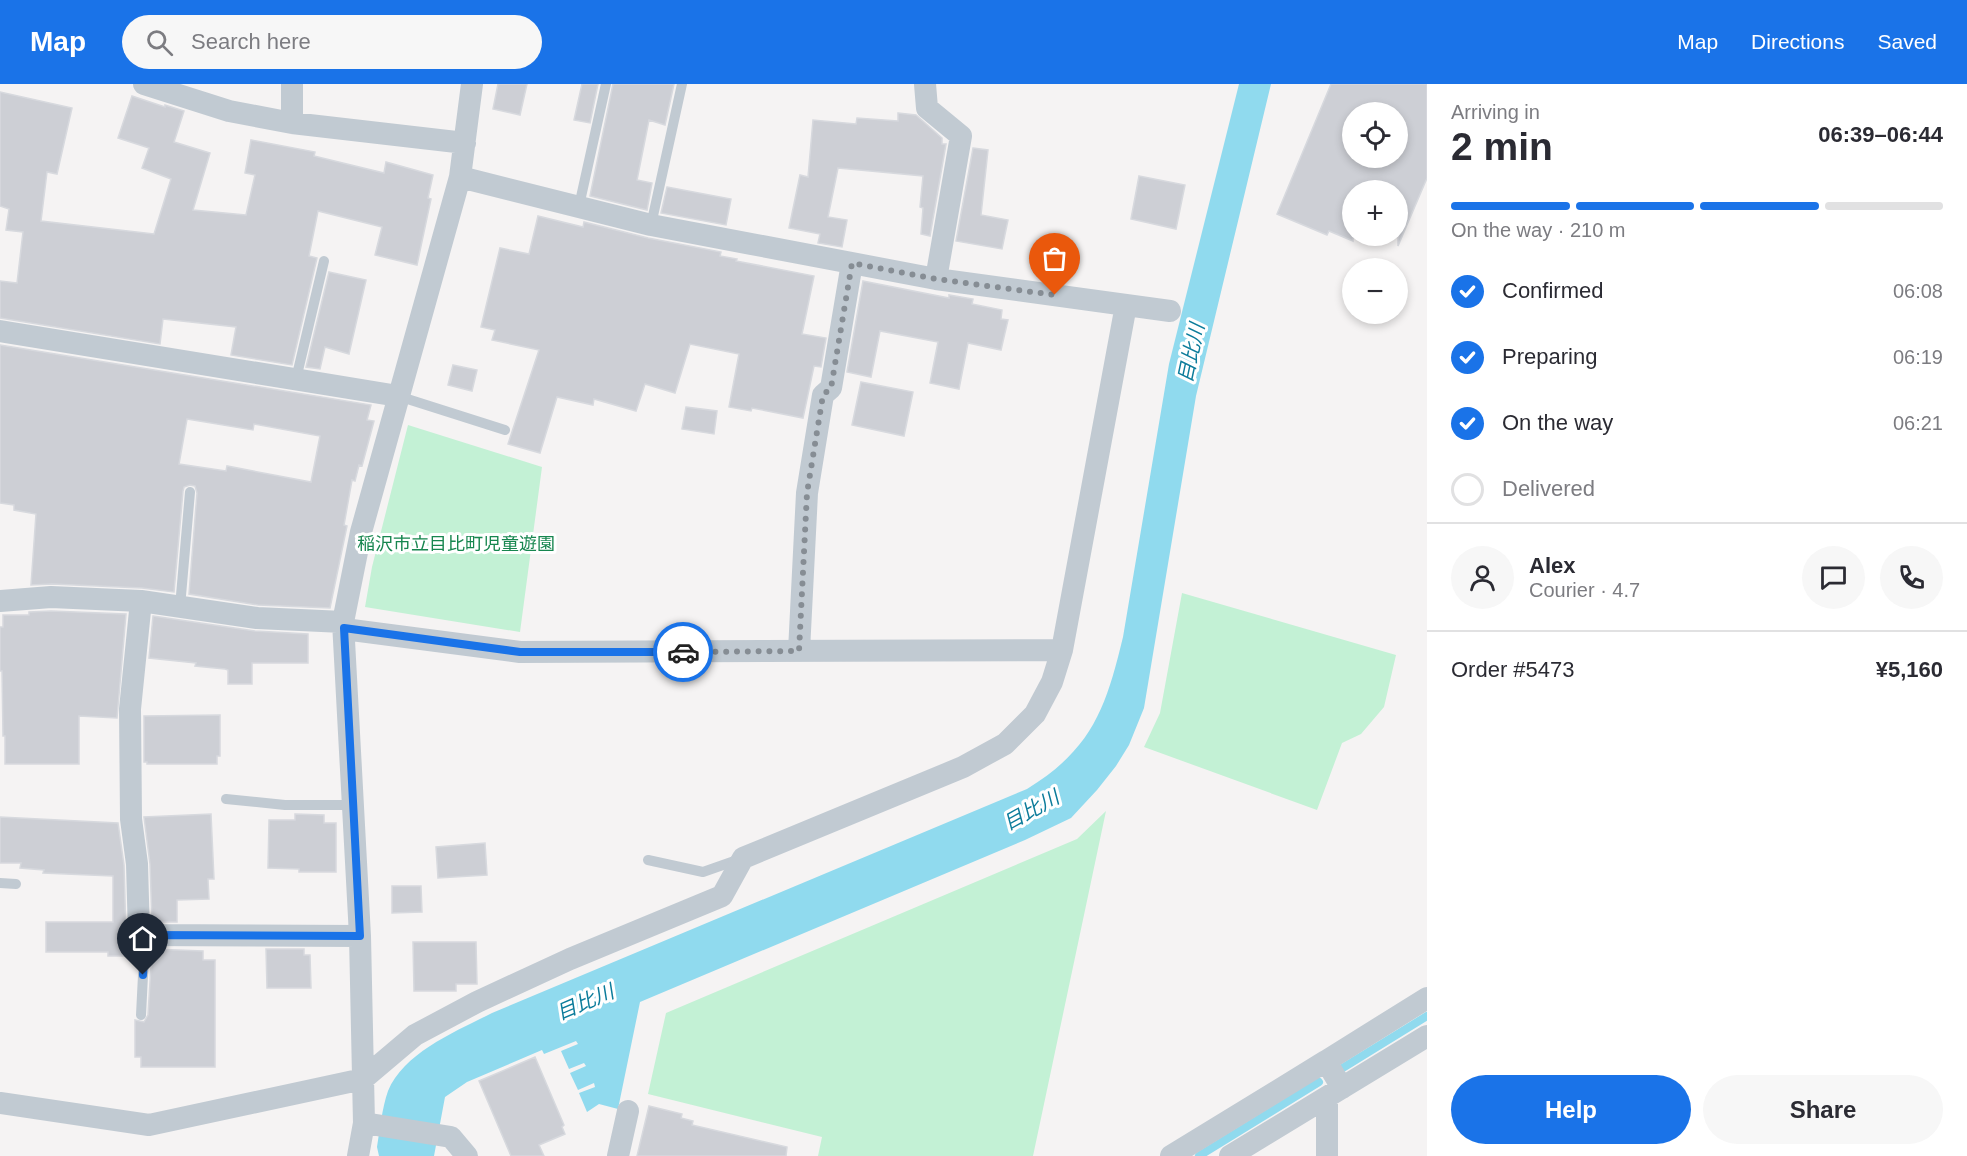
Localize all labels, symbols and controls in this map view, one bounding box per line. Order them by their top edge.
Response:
search box [122,15,542,69]
text: Map [30,26,86,57]
icon: search [143,26,176,59]
text: Search here [191,29,311,54]
text: Map [1677,30,1718,53]
text: Directions [1751,30,1844,53]
text: Saved [1877,30,1937,53]
text: Arriving in [1451,101,1540,123]
map controls [1342,102,1408,324]
button: locate [1342,102,1408,168]
text: 06:39–06:44 [1818,122,1943,147]
text: 2 min [1451,125,1553,168]
button: + [1342,180,1408,246]
text: On the way · 210 m [1451,219,1626,241]
pin [1029,233,1080,295]
icon: bag [1038,242,1071,275]
button: − [1342,258,1408,324]
icon: check [1451,275,1484,308]
text: Confirmed [1502,278,1603,303]
text: 06:08 [1893,280,1943,302]
water label: 目比川 [1174,319,1208,385]
icon: check [1451,341,1484,374]
text: Preparing [1502,344,1597,369]
text: 06:19 [1893,346,1943,368]
icon: check [1451,407,1484,440]
text: On the way [1502,410,1613,435]
text: 06:21 [1893,412,1943,434]
text: Delivered [1502,476,1595,501]
park label: 稲沢市立目比町児童遊園 [357,534,555,554]
button: person [1451,546,1514,609]
button: chat [1802,546,1865,609]
button: phone [1880,546,1943,609]
text: Alex [1529,553,1575,578]
text: Courier · 4.7 [1529,579,1640,601]
courier [653,622,713,682]
icon: car [667,636,700,669]
text: Order #5473 [1451,657,1575,682]
text: ¥5,160 [1876,657,1943,682]
water label: 目比川 [999,785,1064,834]
pin [117,913,168,975]
icon: home [126,922,159,955]
water label: 目比川 [553,979,619,1024]
button: Help [1451,1075,1691,1144]
button: Share [1703,1075,1943,1144]

